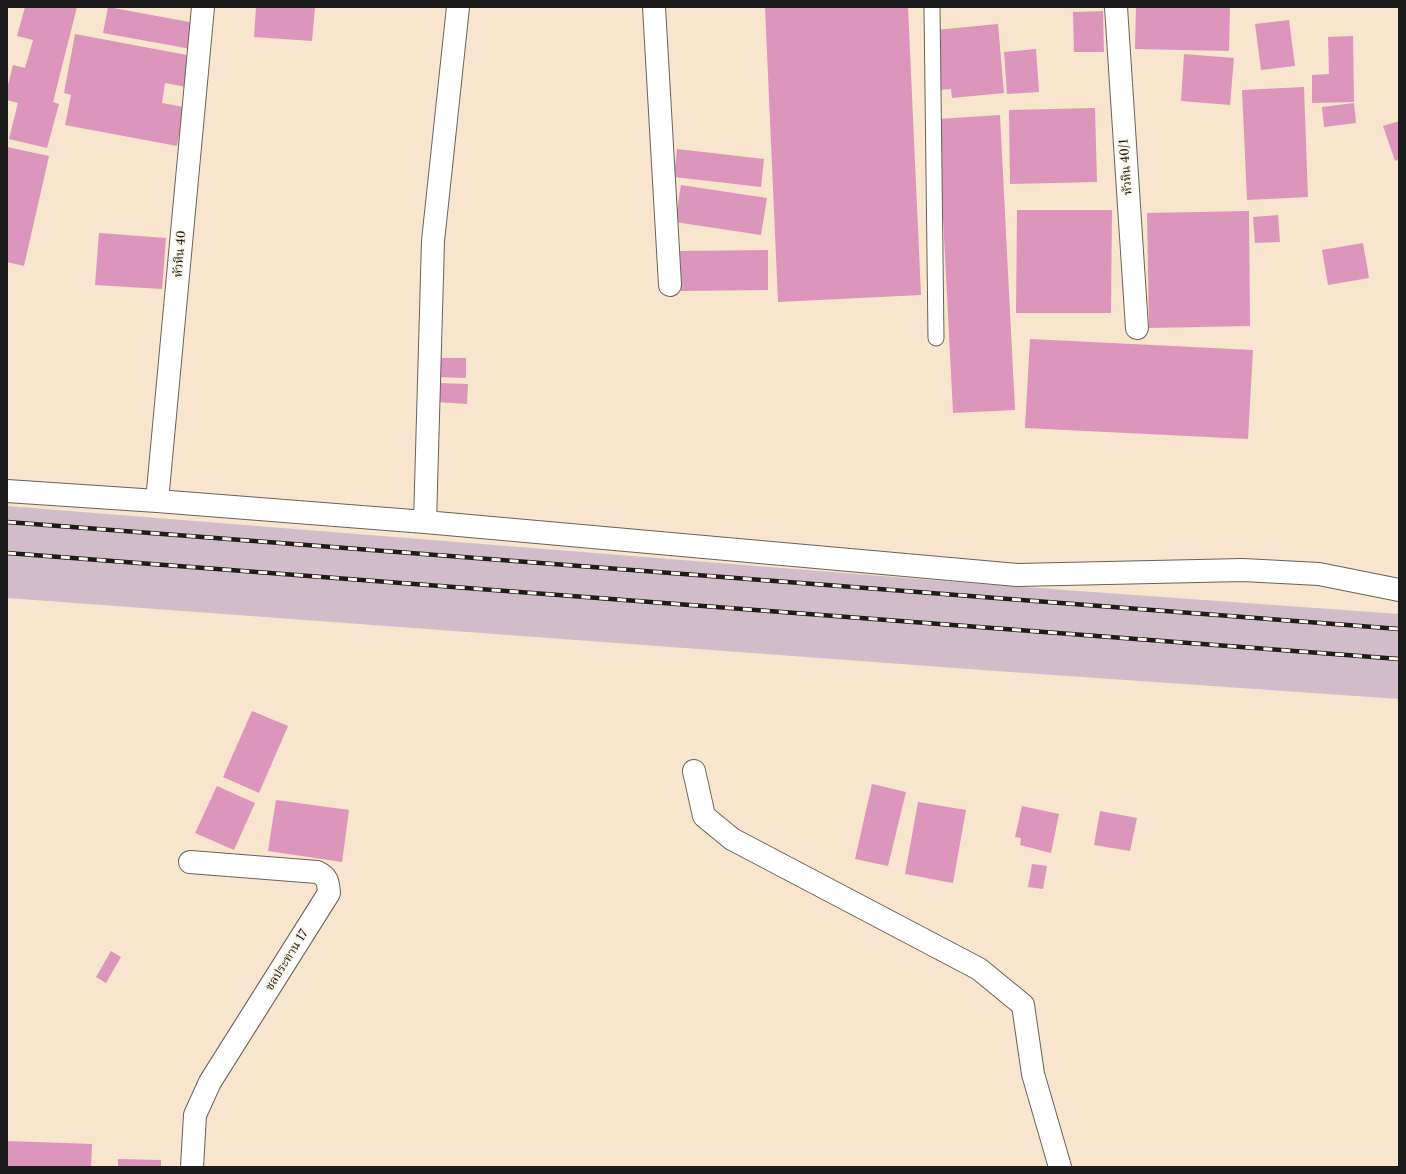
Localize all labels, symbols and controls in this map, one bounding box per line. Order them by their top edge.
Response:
street label: หัวหิน 40/1 [1117,139,1135,195]
street label: หัวหิน 40 [171,230,189,278]
street label: ชลประทาน 17 [263,927,311,993]

